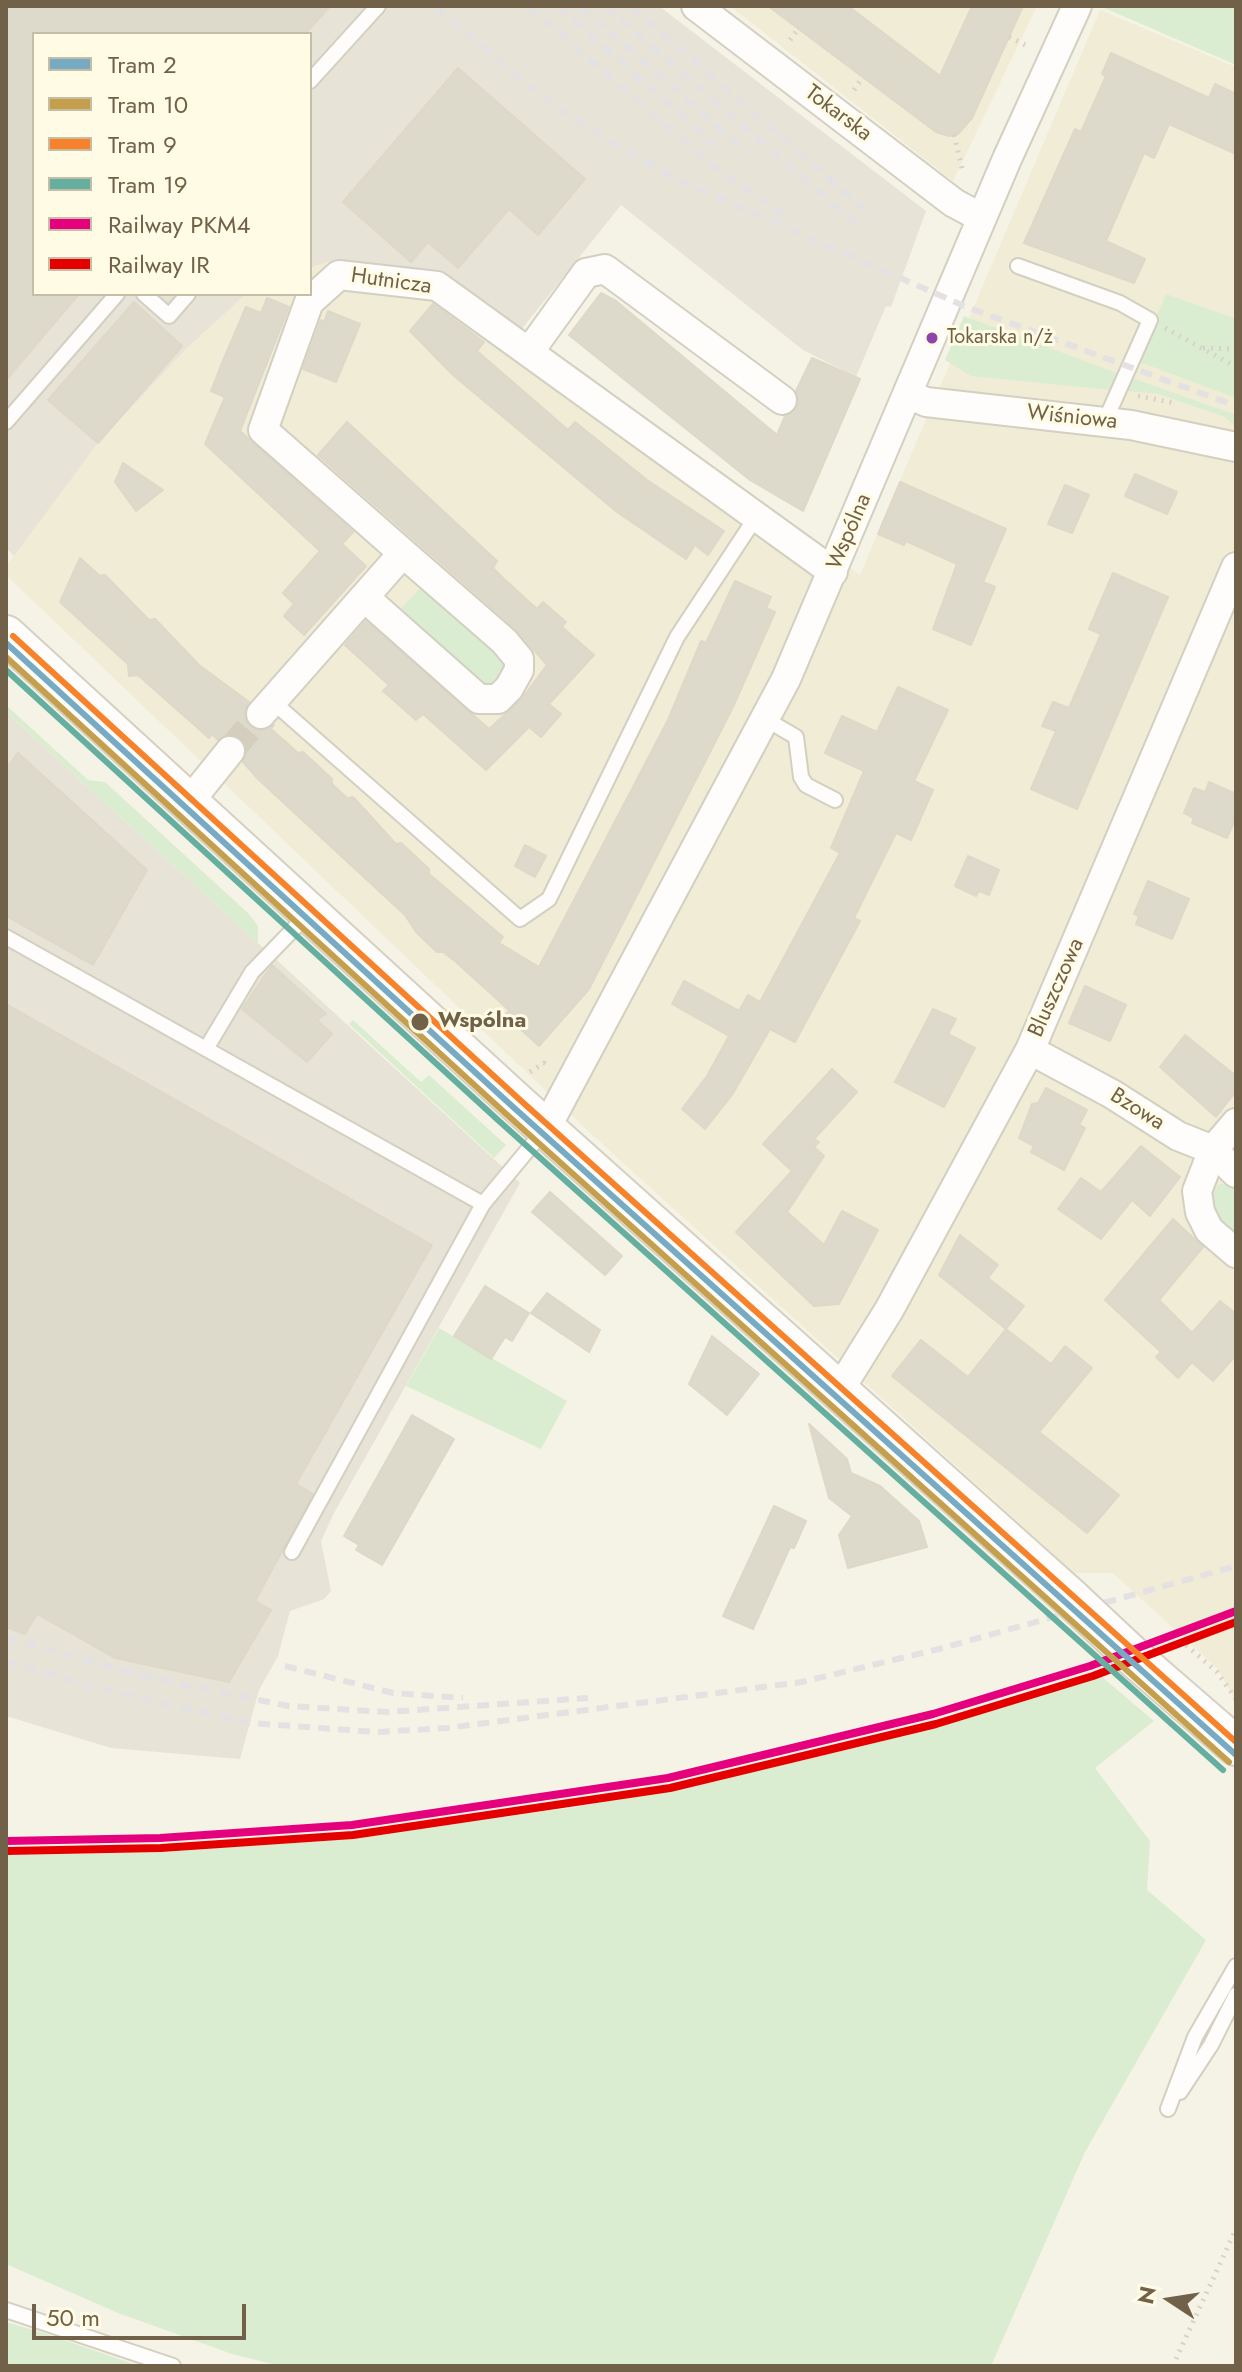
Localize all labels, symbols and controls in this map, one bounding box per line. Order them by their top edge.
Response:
legend [32,32,312,296]
text: Tram 2 [108,47,177,82]
street label: Tokarska [799,80,877,148]
text: Tram 10 [108,87,188,122]
text: Tram 9 [108,127,177,162]
text: Tram 19 [108,167,188,202]
text: Railway PKM4 [108,207,250,242]
text: Railway IR [108,247,210,282]
street label: Hutnicza [349,263,433,301]
place label: Tokarska n/ż [947,326,1053,350]
marker: Tokarska n/ż [924,330,940,346]
street label: Wiśniowa [1025,400,1119,436]
street label: Wspólna [822,490,878,574]
street label: Bluszczowa [1024,935,1090,1041]
place label: Wspólna [438,1009,526,1035]
marker: Wspólna [409,1011,431,1033]
street label: Bzowa [1105,1083,1169,1137]
north arrow [1130,2260,1210,2340]
text: N [1129,2283,1164,2307]
scale bar [36,2288,250,2338]
text: 50 m [46,2300,100,2335]

